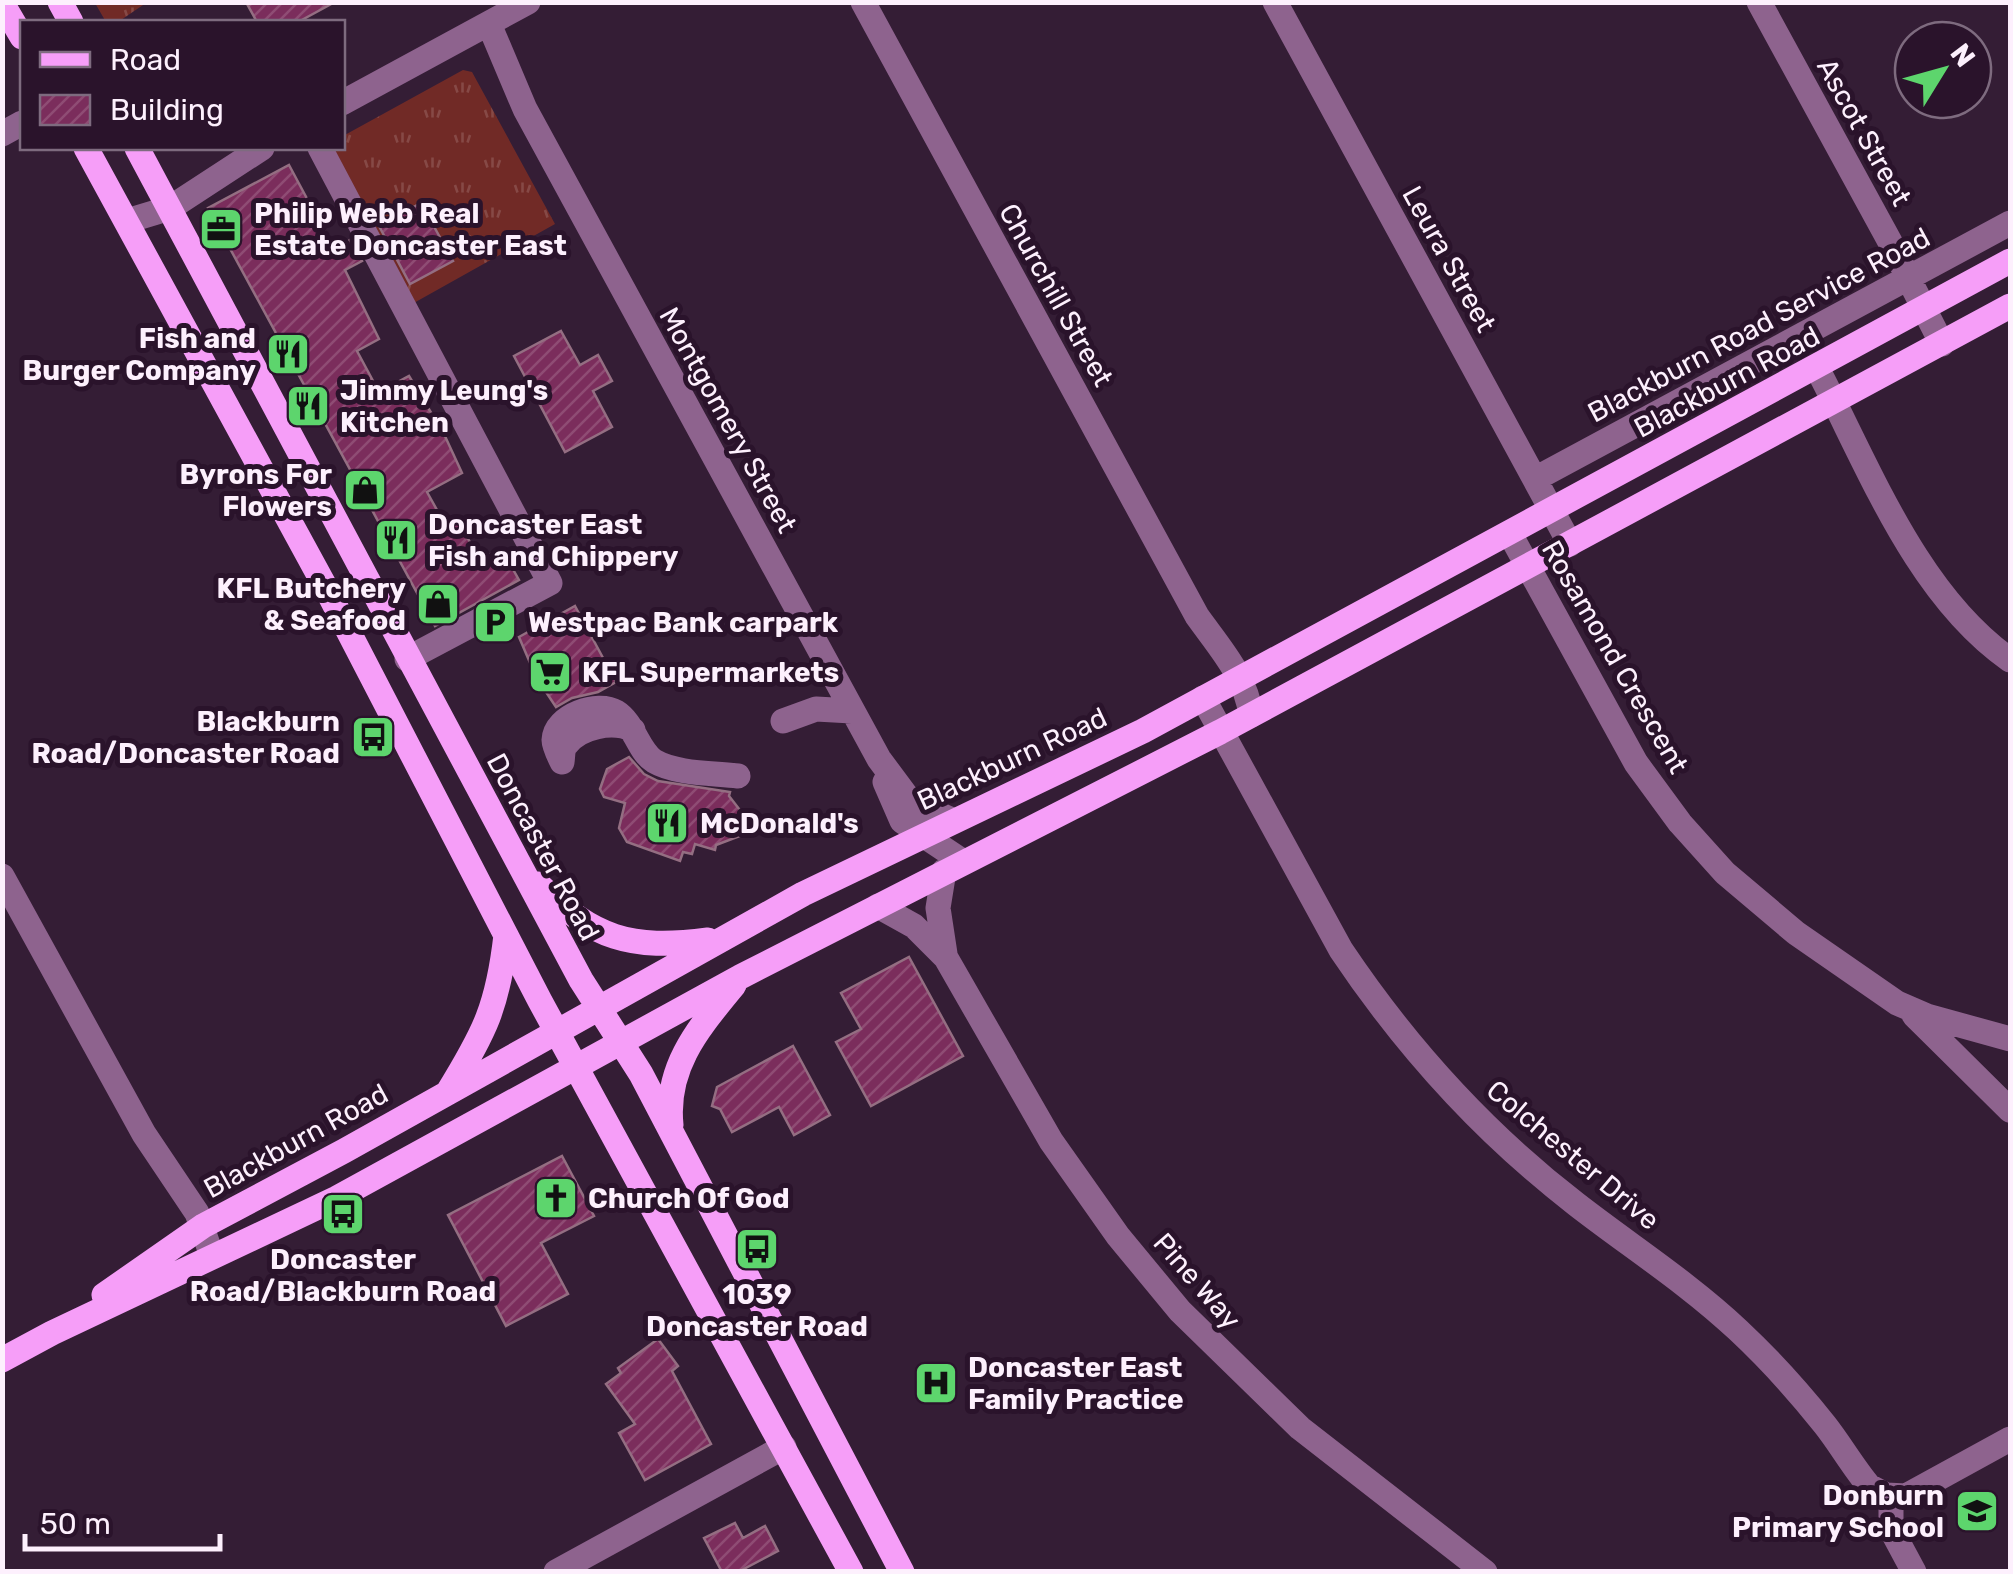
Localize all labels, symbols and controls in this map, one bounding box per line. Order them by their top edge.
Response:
legend [20,20,345,150]
north arrow [1893,20,1993,120]
text: N [1943,37,1982,73]
text: Road [110,42,181,78]
street label: Ascot Street [1810,53,1918,211]
text: Building [110,92,224,128]
street label: Leura Street [1395,180,1503,338]
place label: Philip Webb Real Estate Doncaster East [254,197,567,262]
street label: Churchill Street [992,198,1120,392]
office icon: Philip Webb Real Estate Doncaster East [198,206,244,252]
street label: Blackburn Road Service Road [1582,220,1936,430]
street label: Montgomery Street [652,302,804,538]
street label: Blackburn Road [1629,319,1825,445]
place label: Fish and Burger Company [22,322,256,387]
restaurant icon: Fish and Burger Company [265,331,311,377]
place label: Jimmy Leung's Kitchen [340,374,548,439]
restaurant icon: Jimmy Leung's Kitchen [285,383,331,429]
place label: Byrons For Flowers [180,458,332,523]
shop icon: Byrons For Flowers [342,467,388,513]
place label: Doncaster East Fish and Chippery [428,508,679,573]
restaurant icon: Doncaster East Fish and Chippery [373,517,419,563]
street label: Rosamond Crescent [1535,535,1695,779]
place label: KFL Butchery & Seafood [217,572,406,637]
shop icon: KFL Butchery & Seafood [415,581,461,627]
parking icon: Westpac Bank carpark [472,599,518,645]
place label: Westpac Bank carpark [528,606,839,639]
supermarket icon: KFL Supermarkets [527,649,573,695]
place label: KFL Supermarkets [582,656,839,689]
street label: Blackburn Road [912,701,1112,817]
place label: Blackburn Road/Doncaster Road [31,705,340,770]
bus stop icon: Blackburn Road/Doncaster Road [350,714,396,760]
street label: Doncaster Road [480,748,606,946]
restaurant icon: McDonald's [644,800,690,846]
place label: McDonald's [700,807,859,840]
street label: Colchester Drive [1480,1073,1666,1237]
street label: Blackburn Road [198,1077,394,1205]
church icon: Church Of God [533,1175,579,1221]
place label: Church Of God [588,1182,790,1215]
bus stop icon: Doncaster Road/Blackburn Road [320,1191,366,1237]
bus stop icon: 1039 Doncaster Road [734,1226,780,1272]
street label: Pine Way [1146,1226,1248,1336]
place label: Doncaster Road/Blackburn Road [190,1243,496,1308]
place label: 1039 Doncaster Road [646,1278,868,1343]
place label: Doncaster East Family Practice [968,1351,1184,1416]
hospital icon: Doncaster East Family Practice [913,1360,959,1406]
place label: Donburn Primary School [1732,1479,1944,1544]
school or university icon: Donburn Primary School [1954,1488,2000,1534]
scale bar [25,1489,220,1551]
text: 50 m [40,1506,111,1542]

